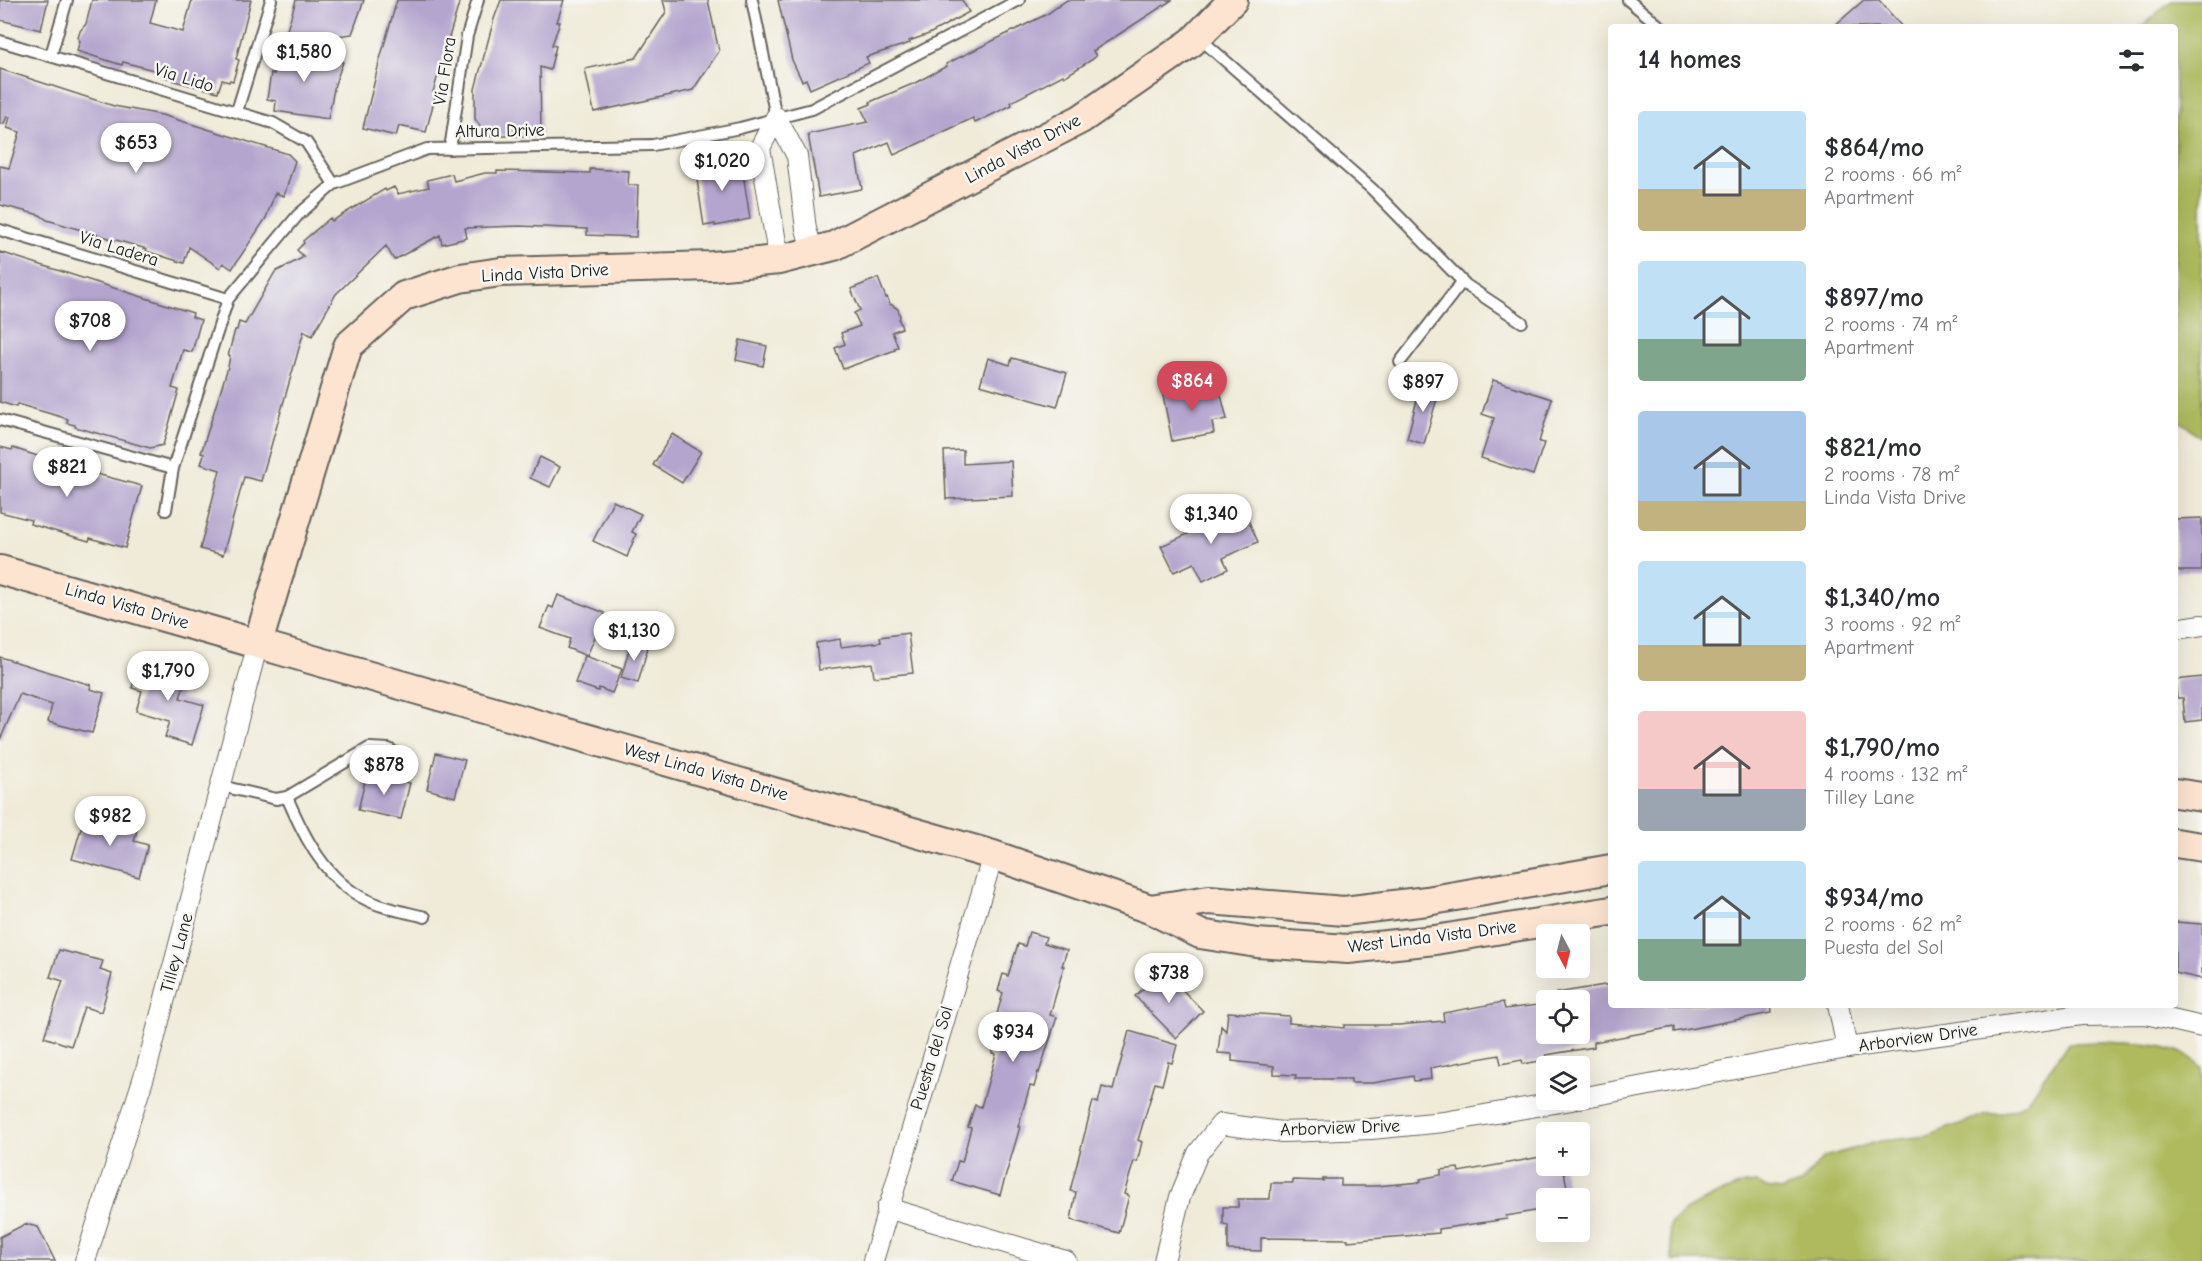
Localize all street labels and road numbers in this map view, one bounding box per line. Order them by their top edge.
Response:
street label: Via Flora [429,35,461,107]
street label: Via Lido [152,59,216,97]
street label: Linda Vista Drive [962,110,1084,188]
street label: Altura Drive [455,120,545,142]
street label: Via Ladera [77,227,161,271]
street label: Linda Vista Drive [481,259,609,287]
street label: Linda Vista Drive [63,578,191,634]
street label: West Linda Vista Drive [621,739,791,805]
street label: Tilley Lane [156,911,198,995]
street label: West Linda Vista Drive [1346,916,1518,958]
street label: Puesta del Sol [906,1003,958,1113]
street label: Arborview Drive [1857,1019,1979,1057]
street label: Arborview Drive [1280,1115,1400,1141]

